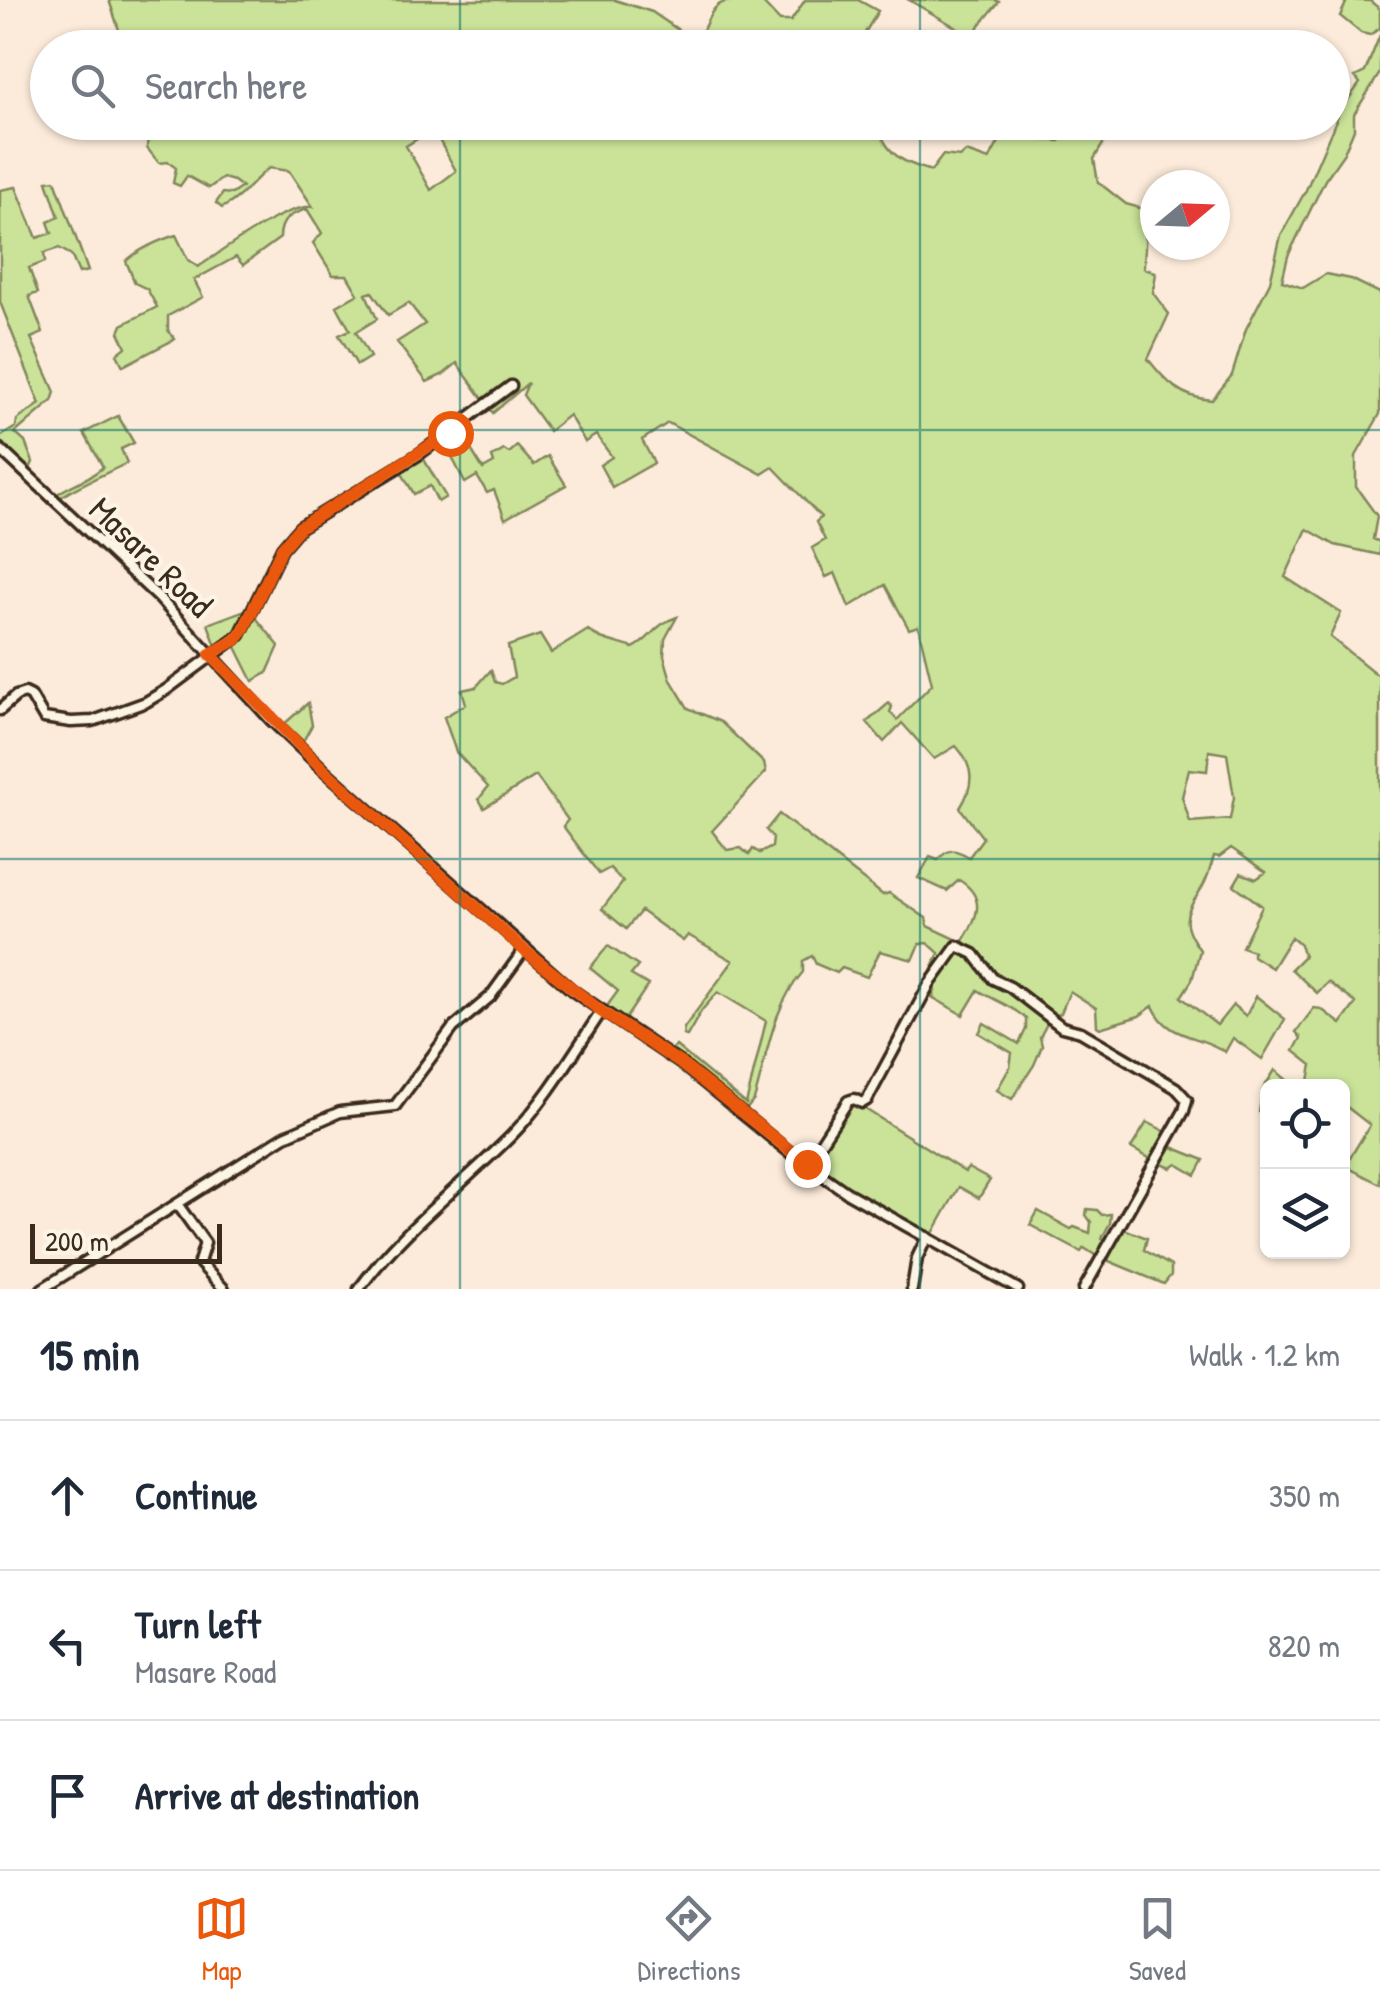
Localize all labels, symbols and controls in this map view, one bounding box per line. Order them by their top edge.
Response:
search box [30,30,1350,140]
icon: search [65,58,120,113]
text: Search here [145,59,307,111]
north arrow [1140,170,1230,260]
route start [428,411,474,457]
street label: Masare Road [79,486,223,627]
map controls [1260,1079,1350,1259]
button: locate [1260,1079,1350,1169]
route end [785,1142,831,1188]
button: layers [1260,1169,1350,1259]
scale bar [30,1219,222,1264]
text: 200 m [45,1222,109,1260]
text: 15 min [40,1326,140,1383]
text: Walk · 1.2 km [1189,1333,1340,1376]
icon: ahead [40,1468,95,1523]
text: Continue [135,1469,257,1521]
text: 350 m [1269,1474,1340,1517]
text: Turn left [135,1598,260,1650]
icon: left [40,1618,95,1673]
text: 820 m [1268,1624,1340,1667]
text: Masare Road [135,1650,276,1693]
icon: arrive [40,1768,95,1823]
text: Arrive at destination [135,1769,419,1821]
tab: Map [194,1891,249,1989]
tab: Directions [637,1891,740,1989]
tab: Saved [1129,1891,1186,1989]

